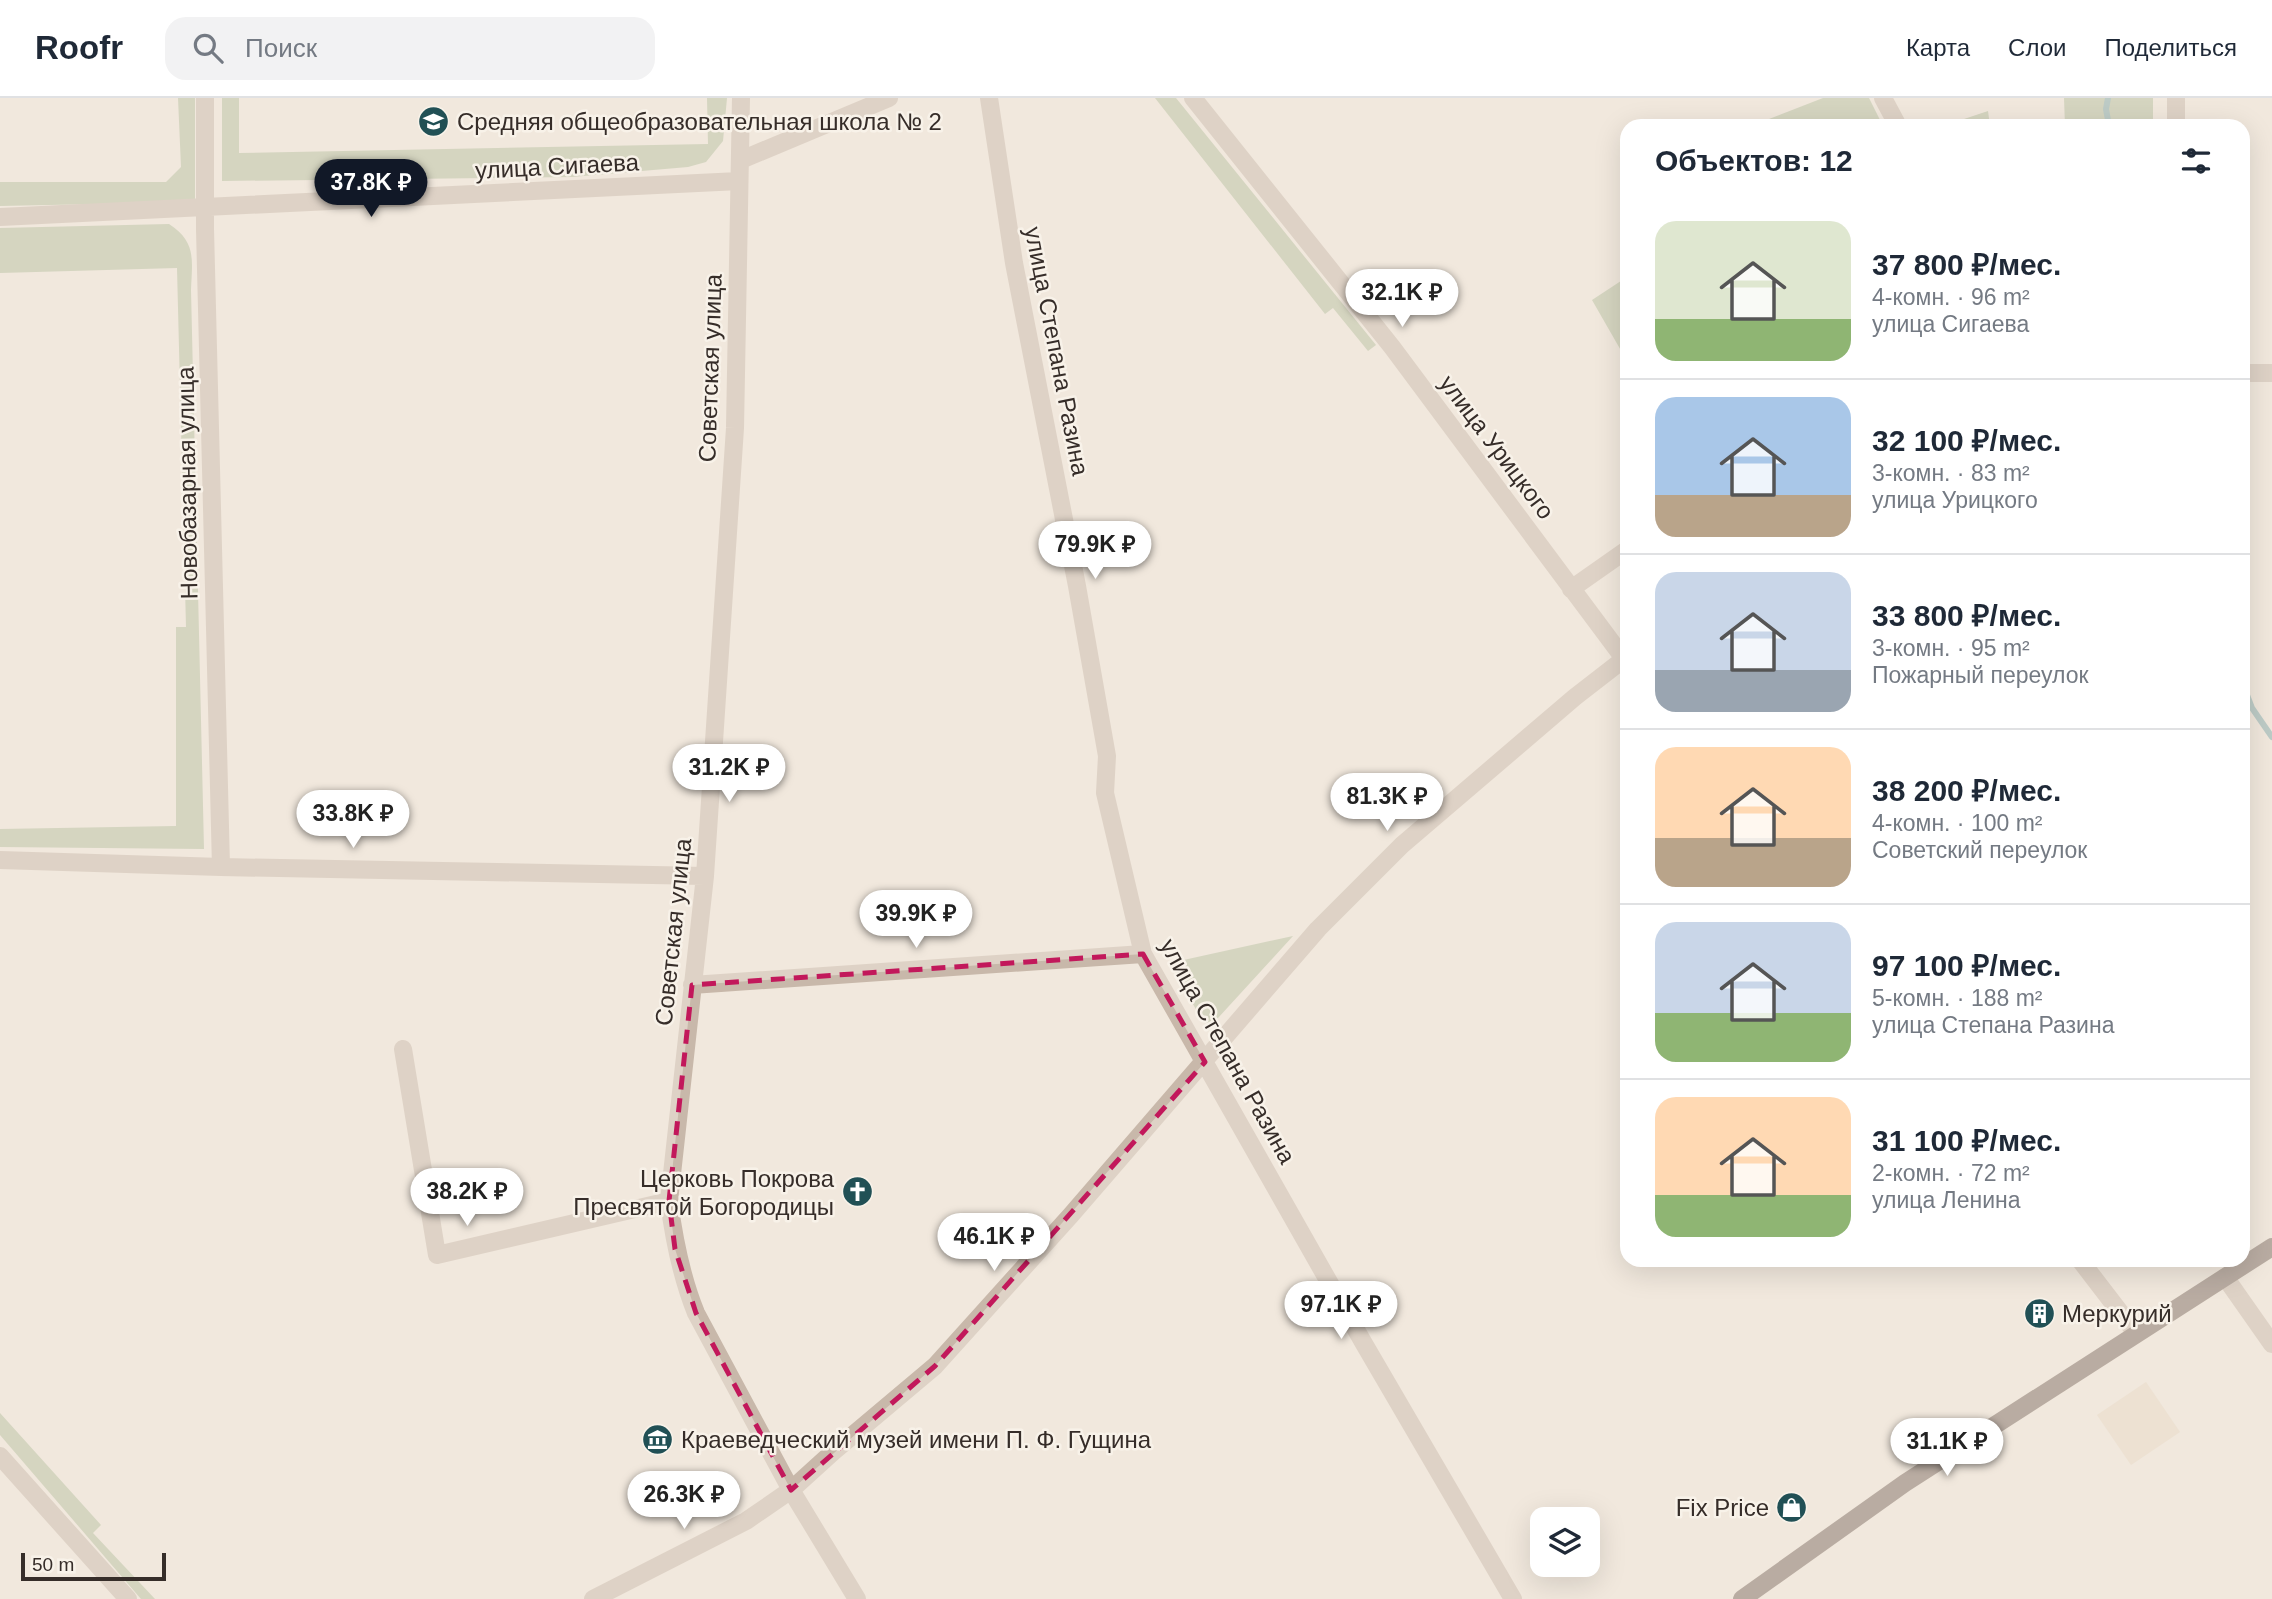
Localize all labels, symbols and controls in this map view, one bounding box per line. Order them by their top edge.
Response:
search box [165,17,655,80]
text: Roofr [35,29,123,66]
icon: search [189,29,227,67]
text: Поиск [245,33,317,63]
text: Карта [1906,34,1970,61]
text: Слои [2008,34,2066,61]
text: Поделиться [2104,34,2237,61]
school or university icon: Средняя общеобразовательная школа № 2 [417,104,451,138]
place label: Средняя общеобразовательная школа № 2 [457,108,942,135]
icon: filters [2177,142,2215,180]
text: Объектов: 12 [1655,144,1853,177]
street label: улица Сигаева [474,148,640,184]
pin: 37.8K ₽ [306,159,436,219]
text: 37.8K ₽ [330,169,412,195]
street label: улица Степана Разина [1020,224,1095,478]
text: 37 800 ₽/мес. [1872,248,2061,281]
icon: home [1711,249,1795,333]
pin: 32.1K ₽ [1337,270,1467,329]
street label: Советская улица [693,273,727,463]
text: 32.1K ₽ [1361,279,1443,305]
text: 4-комн. · 96 m² [1872,284,2030,310]
text: улица Сигаева [1872,311,2029,337]
street label: Новобазарная улица [171,366,203,600]
street label: улица Урицкого [1434,370,1560,524]
text: 32 100 ₽/мес. [1872,424,2061,457]
icon: home [1711,425,1795,509]
text: 3-комн. · 83 m² [1872,460,2030,486]
text: улица Урицкого [1872,487,2038,513]
pin: 79.9K ₽ [1030,522,1160,581]
text: 79.9K ₽ [1054,531,1136,557]
text: 33 800 ₽/мес. [1872,599,2061,632]
icon: home [1711,600,1795,684]
text: 3-комн. · 95 m² [1872,635,2030,661]
text: Пожарный переулок [1872,662,2089,688]
pin: 31.2K ₽ [664,744,794,804]
text: 31.2K ₽ [688,754,770,780]
pin: 81.3K ₽ [1322,774,1452,833]
text: 38 200 ₽/мес. [1872,774,2061,807]
icon: home [1711,775,1795,859]
text: 81.3K ₽ [1346,783,1428,809]
pin: 33.8K ₽ [288,790,418,850]
text: 33.8K ₽ [312,800,394,826]
text: 4-комн. · 100 m² [1872,810,2043,836]
street label: Советская улица [650,836,696,1027]
text: Советский переулок [1872,837,2087,863]
pin: 39.9K ₽ [851,890,981,950]
text: 39.9K ₽ [875,900,957,926]
street label: улица Степана Разина [1155,934,1301,1169]
text: 97 100 ₽/мес. [1872,949,2061,982]
icon: home [1711,950,1795,1034]
text: 5-комн. · 188 m² [1872,985,2043,1011]
text: улица Степана Разина [1872,1012,2114,1038]
text: 31 100 ₽/мес. [1872,1124,2061,1157]
icon: home [1711,1125,1795,1209]
text: 2-комн. · 72 m² [1872,1160,2030,1186]
place label: Церковь Покрова Пресвятой Богородицы [573,1165,835,1220]
pin: 38.2K ₽ [402,1168,532,1228]
church icon: Церковь Покрова Пресвятой Богородицы [840,1175,874,1209]
text: 38.2K ₽ [426,1178,508,1204]
text: улица Ленина [1872,1187,2021,1213]
pin: 46.1K ₽ [929,1214,1059,1273]
text: 46.1K ₽ [953,1223,1035,1249]
pin: 97.1K ₽ [1276,1282,1406,1341]
text: 97.1K ₽ [1300,1291,1382,1317]
building icon: Меркурий [2022,1296,2056,1330]
place label: Меркурий [2062,1300,2172,1327]
pin: 31.1K ₽ [1882,1418,2012,1478]
museum icon: Краеведческий музей имени П. Ф. Гущина [641,1422,675,1456]
place label: Краеведческий музей имени П. Ф. Гущина [681,1426,1152,1453]
text: 31.1K ₽ [1906,1428,1988,1454]
pin: 26.3K ₽ [619,1472,749,1531]
text: 26.3K ₽ [643,1481,725,1507]
shop icon: Fix Price [1775,1490,1809,1524]
place label: Fix Price [1676,1494,1769,1521]
map controls [1530,1507,1600,1577]
button: layers [1530,1507,1600,1577]
scale bar [21,1550,166,1582]
text: 50 m [32,1554,74,1575]

